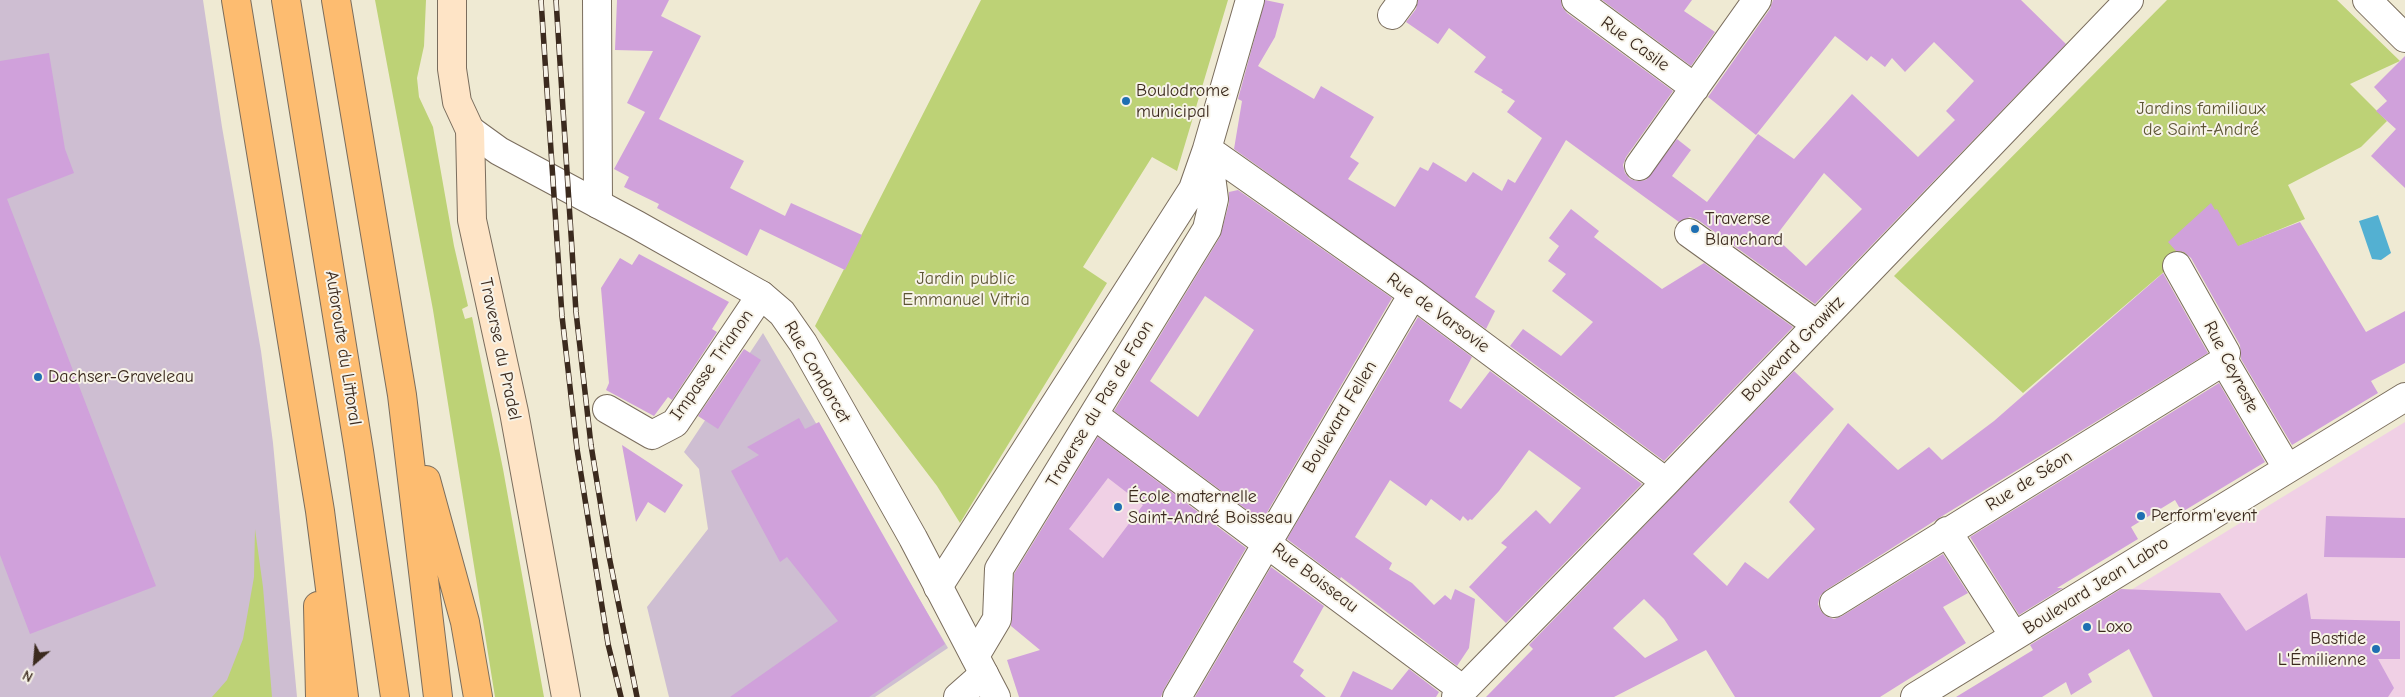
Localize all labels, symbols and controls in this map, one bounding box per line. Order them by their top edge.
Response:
street label: Rue Casile [1596,12,1674,76]
place label: Boulodrome municipal [1136,80,1229,122]
marker: Boulodrome municipal [1120,95,1132,107]
park label: Jardins familiaux de Saint-André [2136,98,2266,140]
place label: Traverse Blanchard [1705,208,1783,250]
marker: Traverse Blanchard [1689,223,1701,235]
park label: Jardin public Emmanuel Vitria [902,268,1030,310]
street label: Rue de Varsovie [1382,268,1494,358]
street label: Autoroute du Littoral [320,269,366,427]
street label: Traverse du Pradel [474,276,526,422]
street label: Boulevard Grawitz [1737,292,1849,406]
street label: Impasse Trianon [666,306,758,424]
street label: Rue Condorcet [779,317,855,427]
street label: Traverse du Pas de Faon [1042,317,1158,491]
street label: Rue Ceyreste [2199,318,2263,416]
street label: Boulevard Fellen [1298,357,1382,477]
place label: Dachser-Graveleau [48,366,194,388]
marker: Dachser-Graveleau [32,371,44,383]
street label: Rue de Séon [1982,446,2076,516]
place label: École maternelle Saint-André Boisseau [1128,486,1292,528]
marker: École maternelle Saint-André Boisseau [1112,501,1124,513]
place label: Perform'event [2151,505,2257,527]
marker: Perform'event [2135,510,2147,522]
street label: Boulevard Jean Labro [2019,532,2173,640]
street label: Rue Boisseau [1268,539,1362,617]
place label: Loxo [2097,616,2132,638]
marker: Loxo [2081,621,2093,633]
place label: Bastide L'Émilienne [2278,628,2366,670]
north arrow [10,637,60,687]
marker: Bastide L'Émilienne [2370,643,2382,655]
text: N [20,666,36,685]

